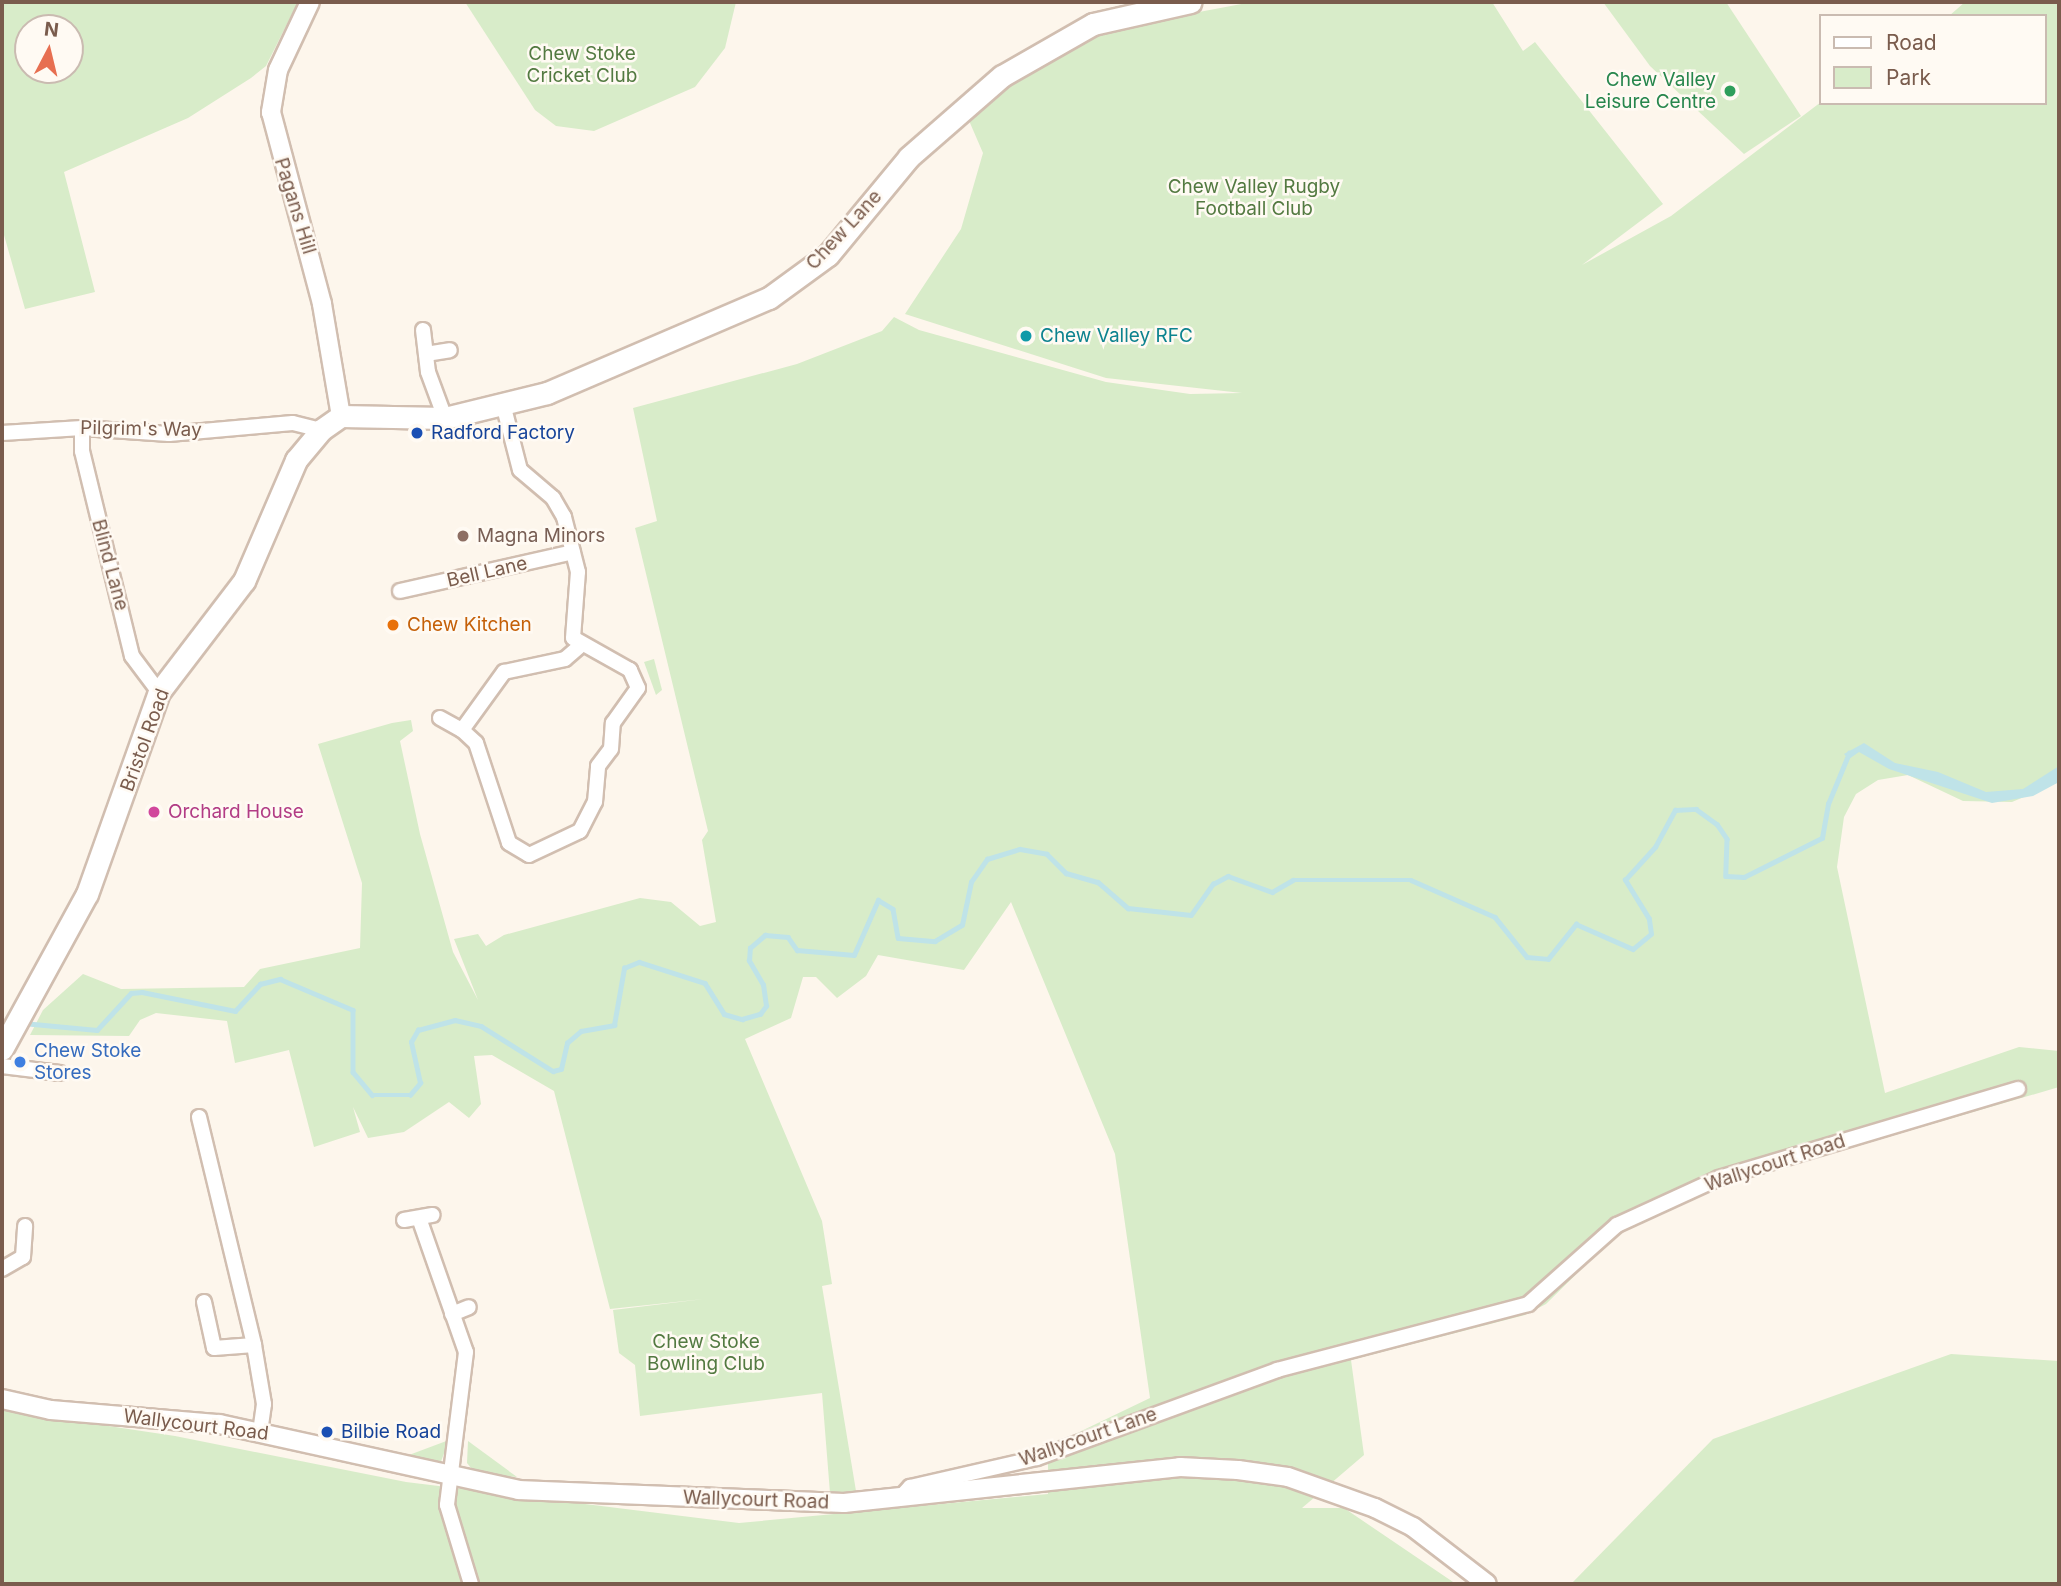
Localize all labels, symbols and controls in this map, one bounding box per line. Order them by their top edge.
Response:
north arrow [14,14,84,84]
legend [1820,14,2047,105]
text: N [43,17,60,42]
text: Road [1886,30,1937,55]
park label: Chew Stoke Cricket Club [527,43,637,87]
text: Park [1886,65,1931,90]
place label: Chew Valley Leisure Centre [1585,69,1716,113]
marker: Chew Valley Leisure Centre [1722,83,1738,99]
street label: Pagans Hill [270,155,320,257]
park label: Chew Valley Rugby Football Club [1168,176,1340,220]
street label: Chew Lane [801,185,887,275]
place label: Chew Valley RFC [1040,325,1193,347]
marker: Chew Valley RFC [1018,328,1034,344]
street label: Pilgrim's Way [80,417,202,441]
place label: Radford Factory [431,422,575,444]
marker: Radford Factory [409,425,425,441]
street label: Blind Lane [87,517,133,613]
place label: Magna Minors [477,525,605,547]
marker: Magna Minors [455,528,471,544]
street label: Bell Lane [445,552,529,592]
place label: Chew Kitchen [407,614,532,636]
marker: Chew Kitchen [385,617,401,633]
street label: Bristol Road [116,685,174,795]
place label: Orchard House [168,801,304,823]
marker: Orchard House [146,804,162,820]
place label: Chew Stoke Stores [34,1040,141,1084]
marker: Chew Stoke Stores [12,1054,28,1070]
street label: Wallycourt Road [1702,1130,1848,1196]
park label: Chew Stoke Bowling Club [647,1331,765,1375]
street label: Wallycourt Lane [1016,1403,1160,1471]
street label: Wallycourt Road [122,1405,270,1445]
place label: Bilbie Road [341,1421,441,1443]
marker: Bilbie Road [319,1424,335,1440]
street label: Wallycourt Road [682,1486,830,1514]

